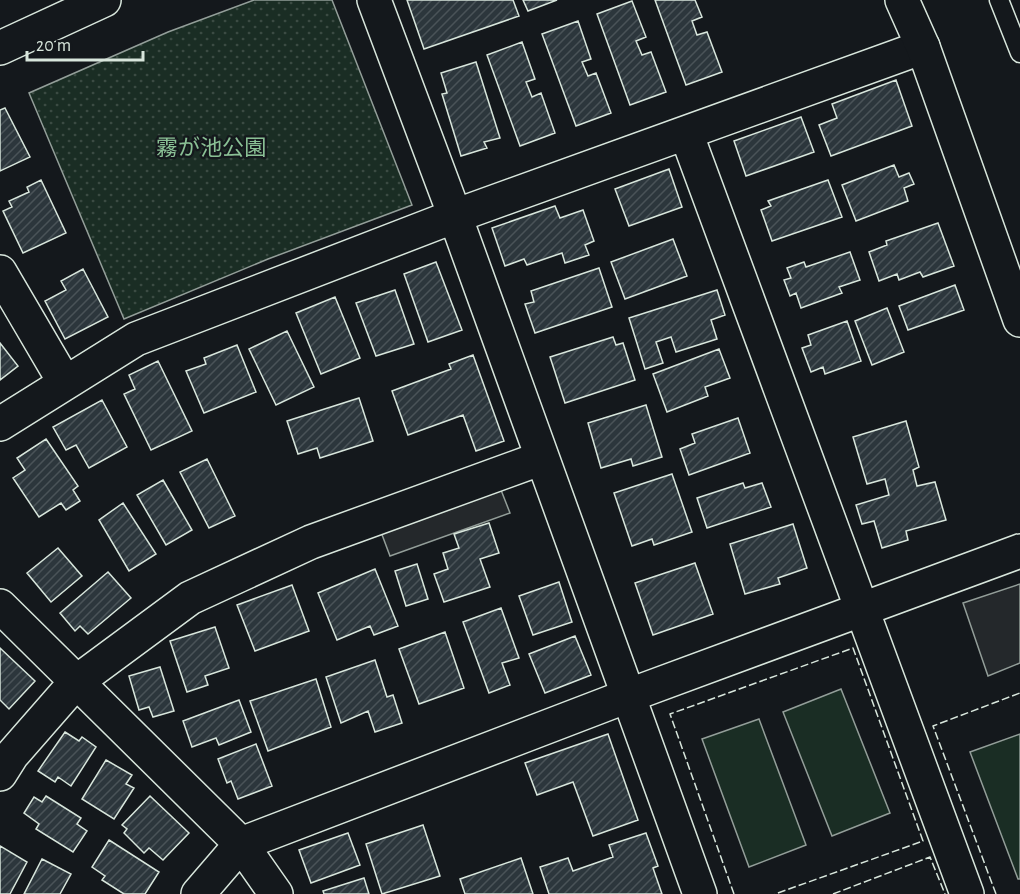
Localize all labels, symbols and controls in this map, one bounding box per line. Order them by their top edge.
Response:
scale bar [27,24,142,62]
text: 20 m [36,37,71,55]
park label: 霧が池公園 [156,136,266,159]

